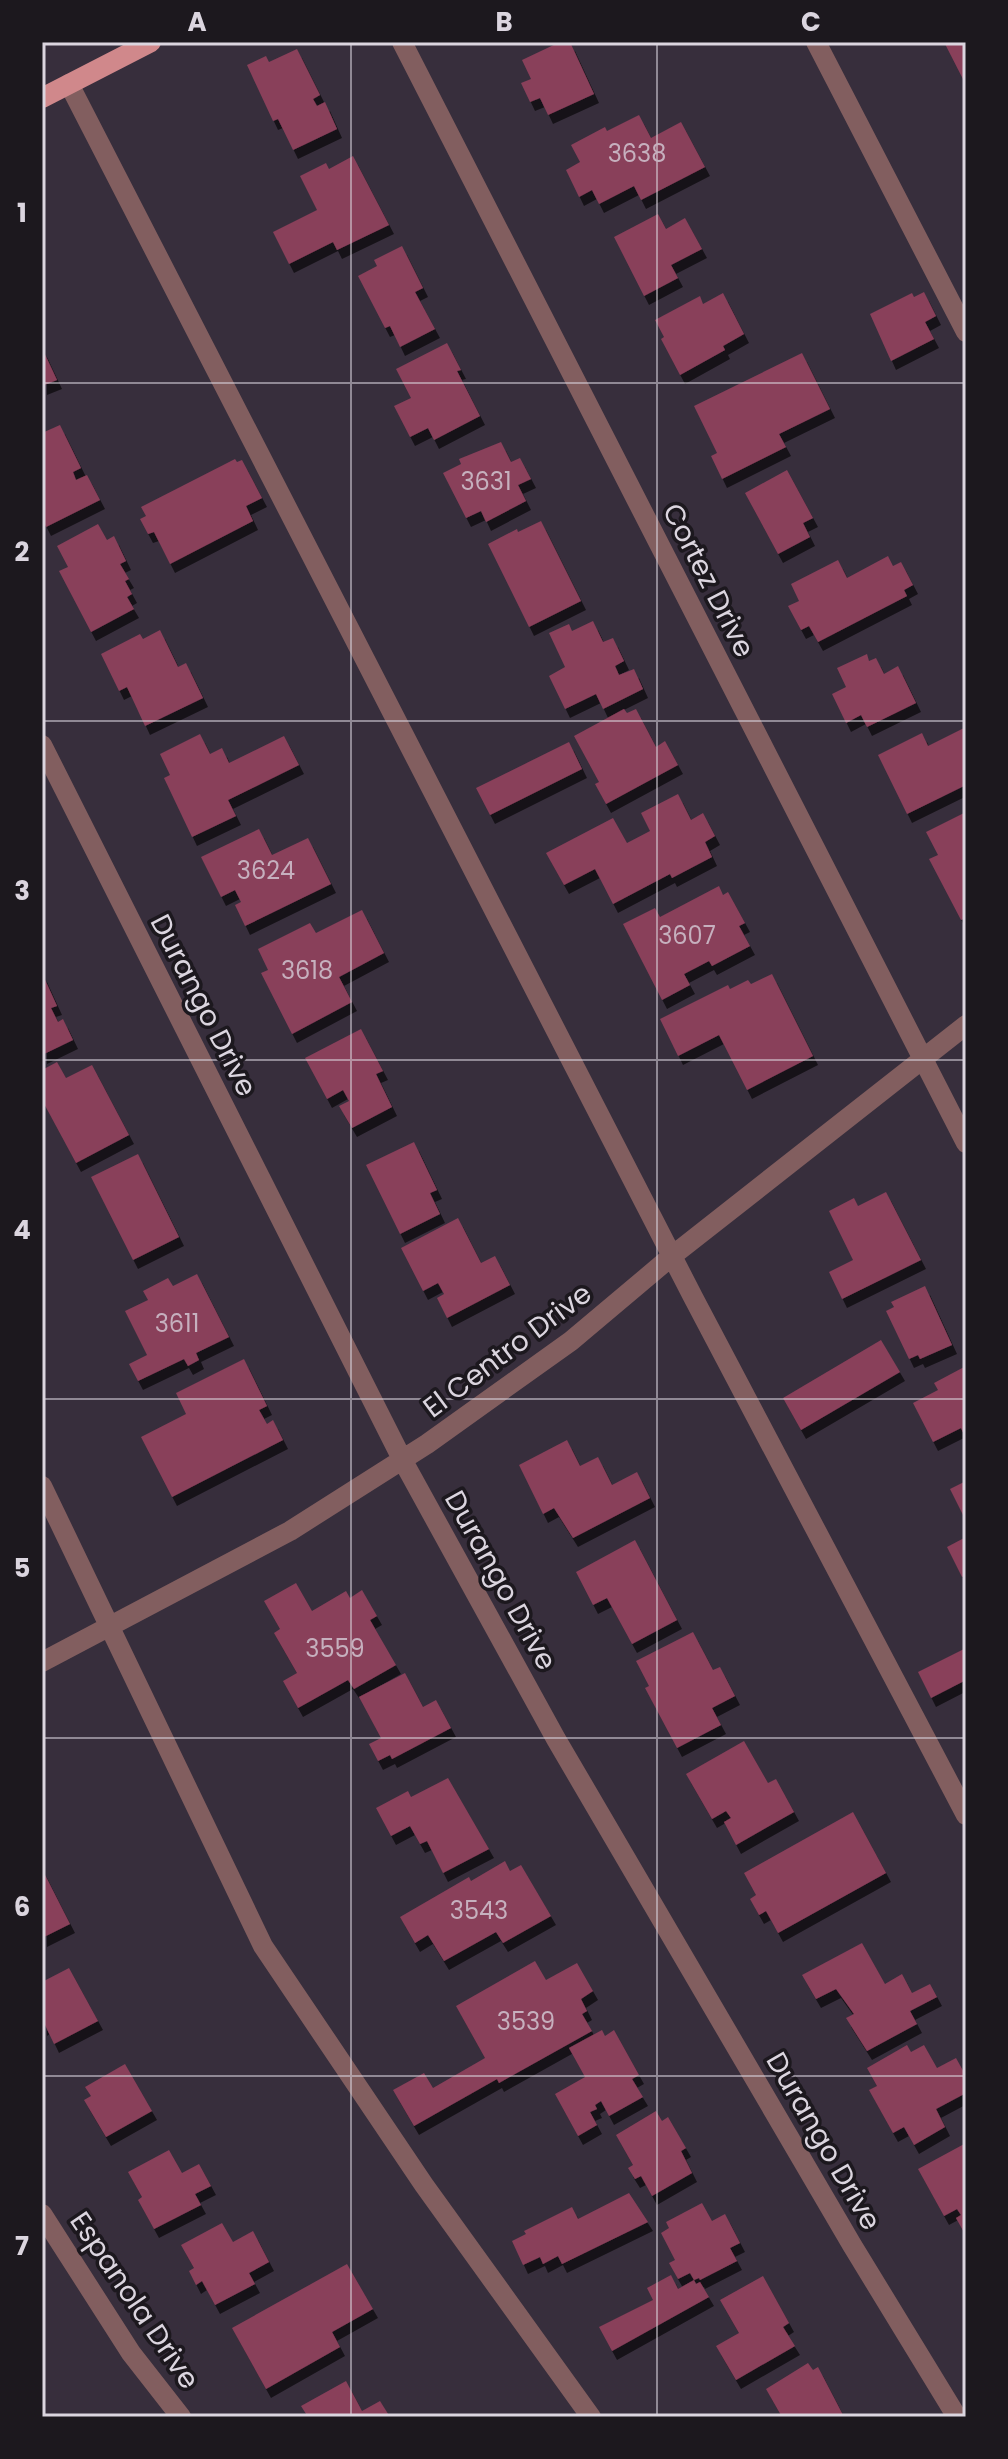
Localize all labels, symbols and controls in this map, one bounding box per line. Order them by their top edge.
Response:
text: A [187,4,207,40]
text: B [495,4,513,40]
text: C [801,4,821,40]
house number: 3638 [608,137,666,170]
text: 1 [17,195,27,231]
house number: 3631 [460,465,512,498]
street label: Cortez Drive [653,497,764,664]
text: 2 [15,534,30,570]
house number: 3624 [237,854,295,887]
text: 3 [14,873,30,909]
street label: Durango Drive [141,907,266,1103]
house number: 3607 [658,919,716,952]
house number: 3618 [281,954,333,987]
text: 4 [13,1212,31,1248]
street label: El Centro Drive [415,1274,600,1427]
house number: 3611 [155,1307,199,1340]
street label: Durango Drive [435,1484,566,1677]
text: 5 [14,1550,30,1586]
house number: 3559 [305,1632,365,1665]
text: 6 [14,1889,30,1925]
house number: 3543 [450,1894,508,1927]
house number: 3539 [497,2005,555,2038]
street label: Durango Drive [757,2045,890,2237]
street label: Espanola Drive [61,2204,208,2397]
text: 7 [15,2228,29,2264]

